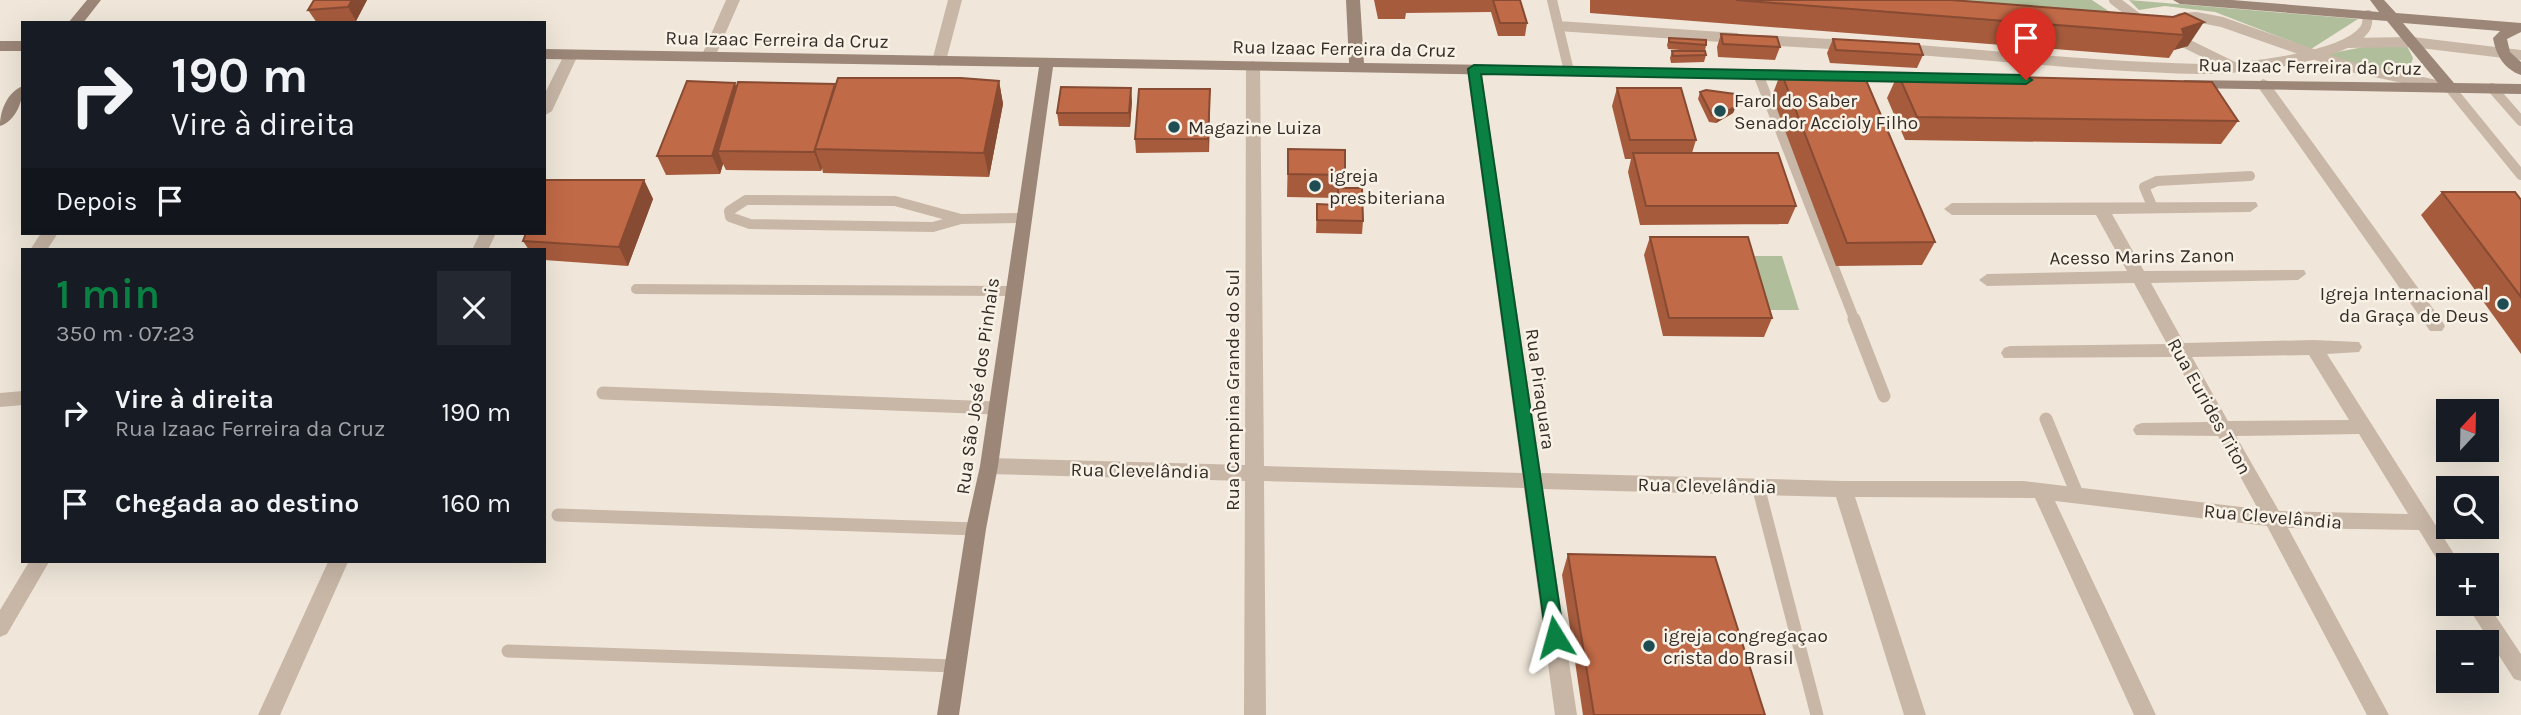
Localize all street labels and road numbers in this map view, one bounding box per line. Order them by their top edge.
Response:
street label: Rua Izaac Ferreira da Cruz [665,27,889,53]
street label: Rua Izaac Ferreira da Cruz [1232,36,1456,62]
street label: Rua Izaac Ferreira da Cruz [2198,54,2422,80]
street label: Acesso Marins Zanon [2049,244,2235,270]
street label: Rua Campina Grande do Sul [1222,269,1244,511]
street label: Rua São José dos Pinhais [952,276,1004,496]
street label: Rua Piraquara [1521,327,1559,451]
street label: Rua Eurides Titon [2163,334,2256,479]
street label: Rua Clevelândia [1070,459,1210,483]
street label: Rua Clevelândia [1637,474,1777,498]
street label: Rua Clevelândia [2203,500,2343,534]

